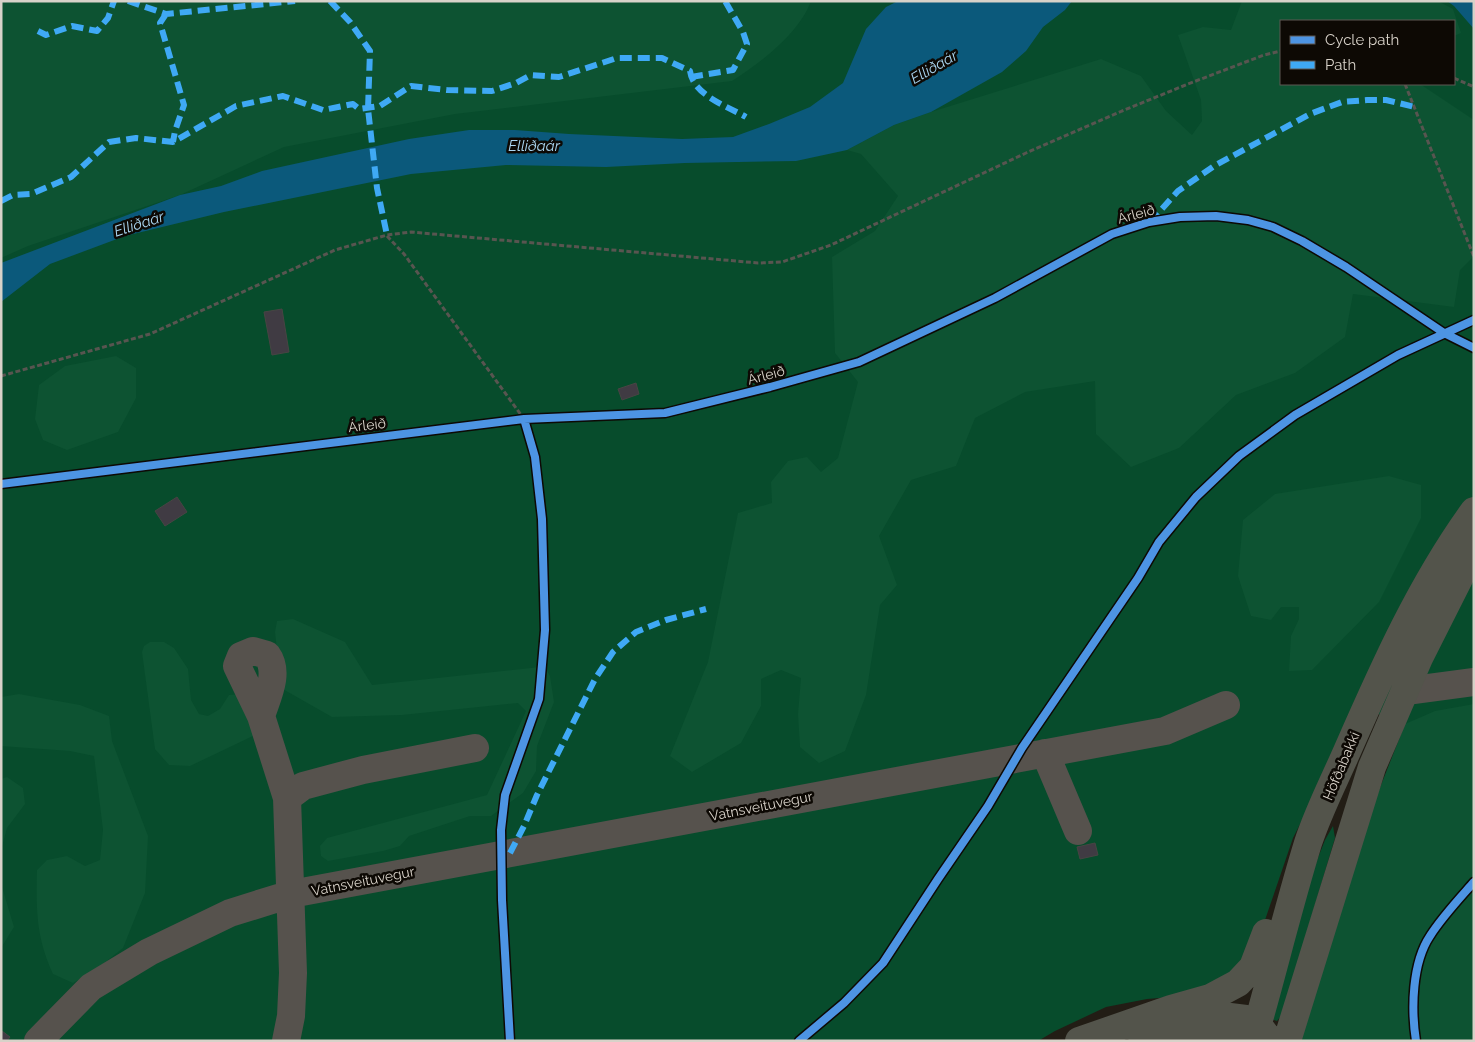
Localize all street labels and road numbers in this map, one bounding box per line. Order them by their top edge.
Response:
street label: Árleið [1115,200,1156,227]
street label: Árleið [745,361,786,388]
street label: Árleið [347,414,387,435]
street label: Höfðabakki [1319,729,1363,803]
street label: Vatnsveituvegur [708,788,814,824]
street label: Vatnsveituvegur [310,863,416,899]

